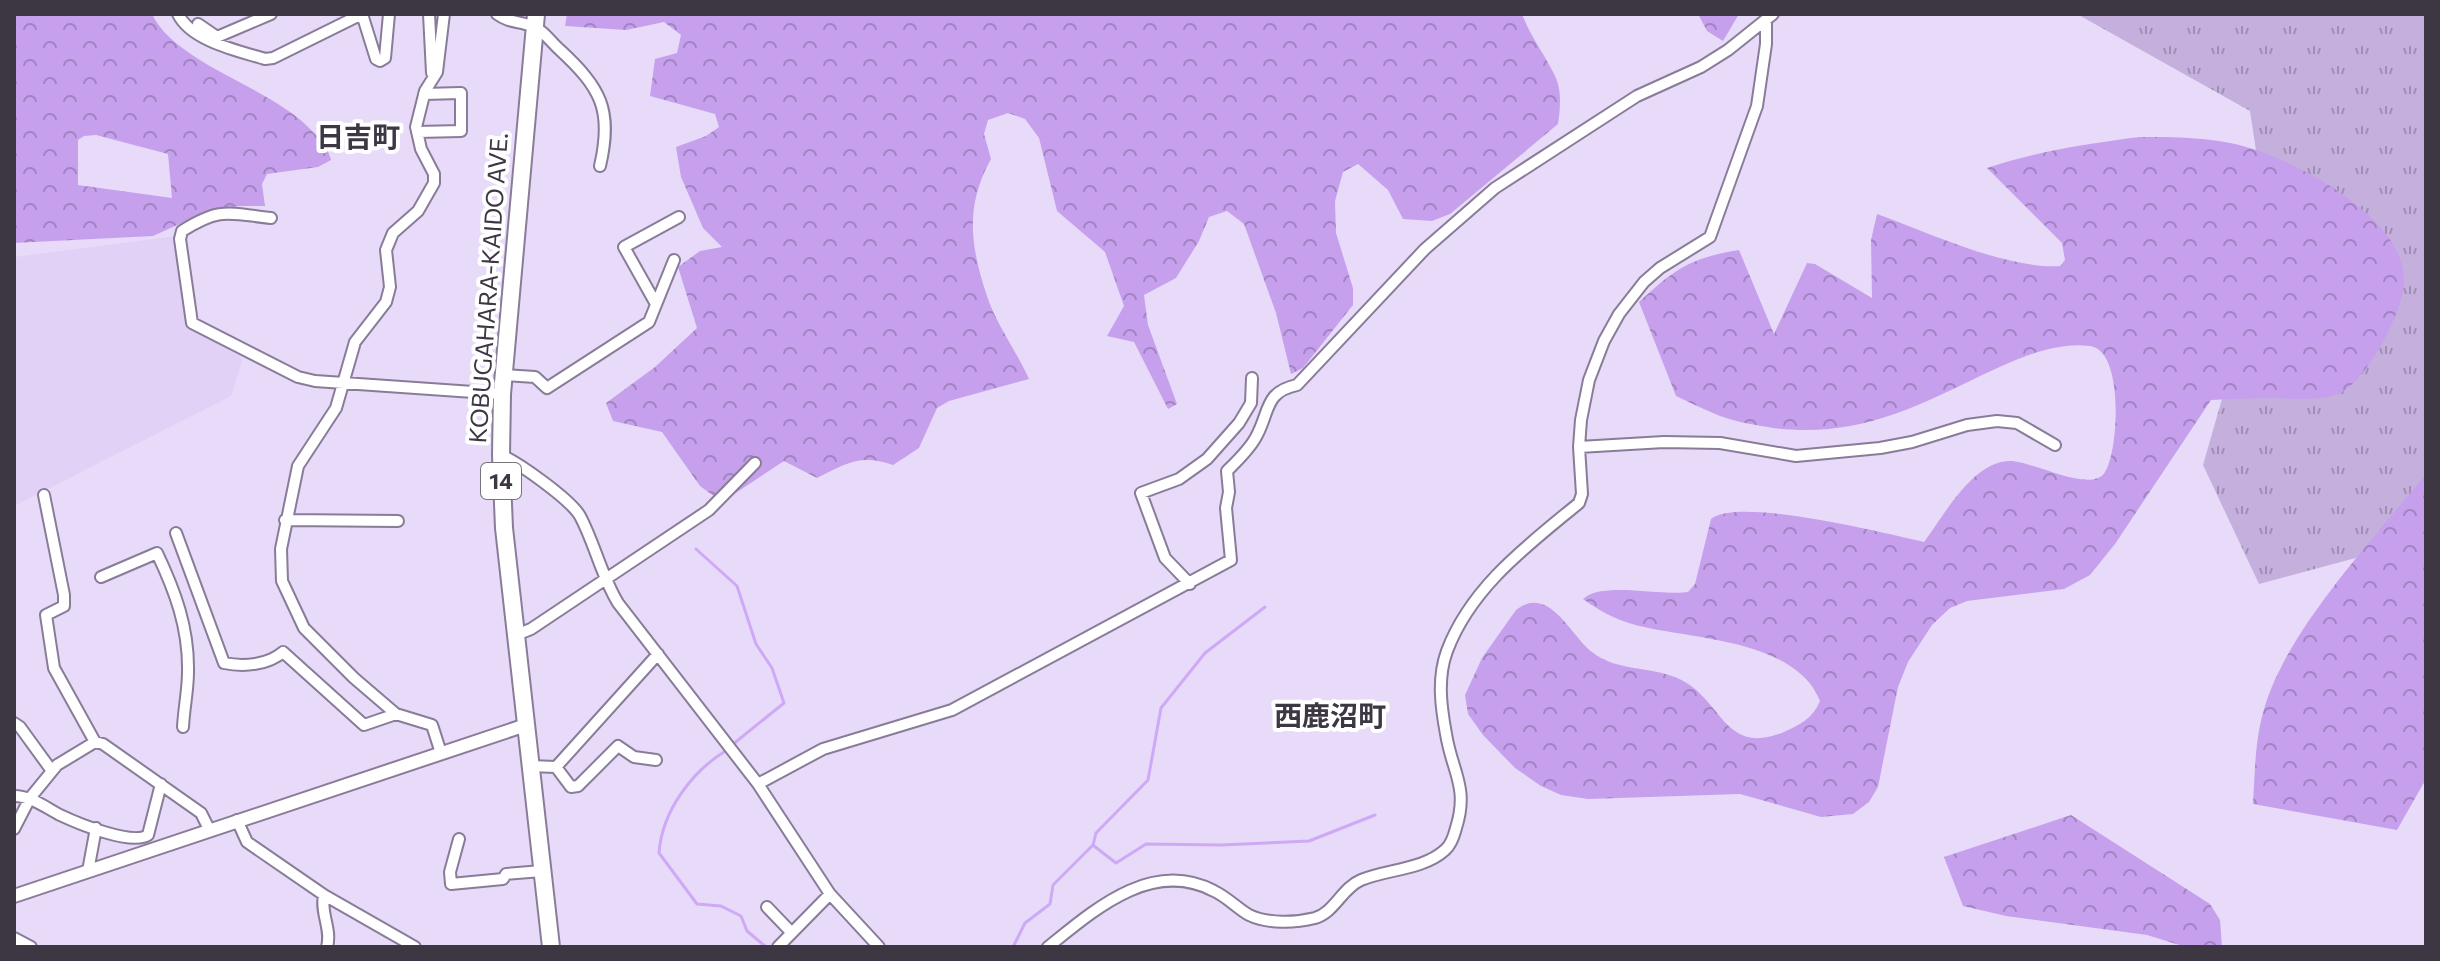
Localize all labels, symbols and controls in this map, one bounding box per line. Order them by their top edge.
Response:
district label: 日吉町 [316,119,400,153]
street label: KOBUGAHARA-KAIDO AVE. [462,132,513,444]
road number: 14 [481,463,521,499]
district label: 西鹿沼町 [1274,698,1386,732]

